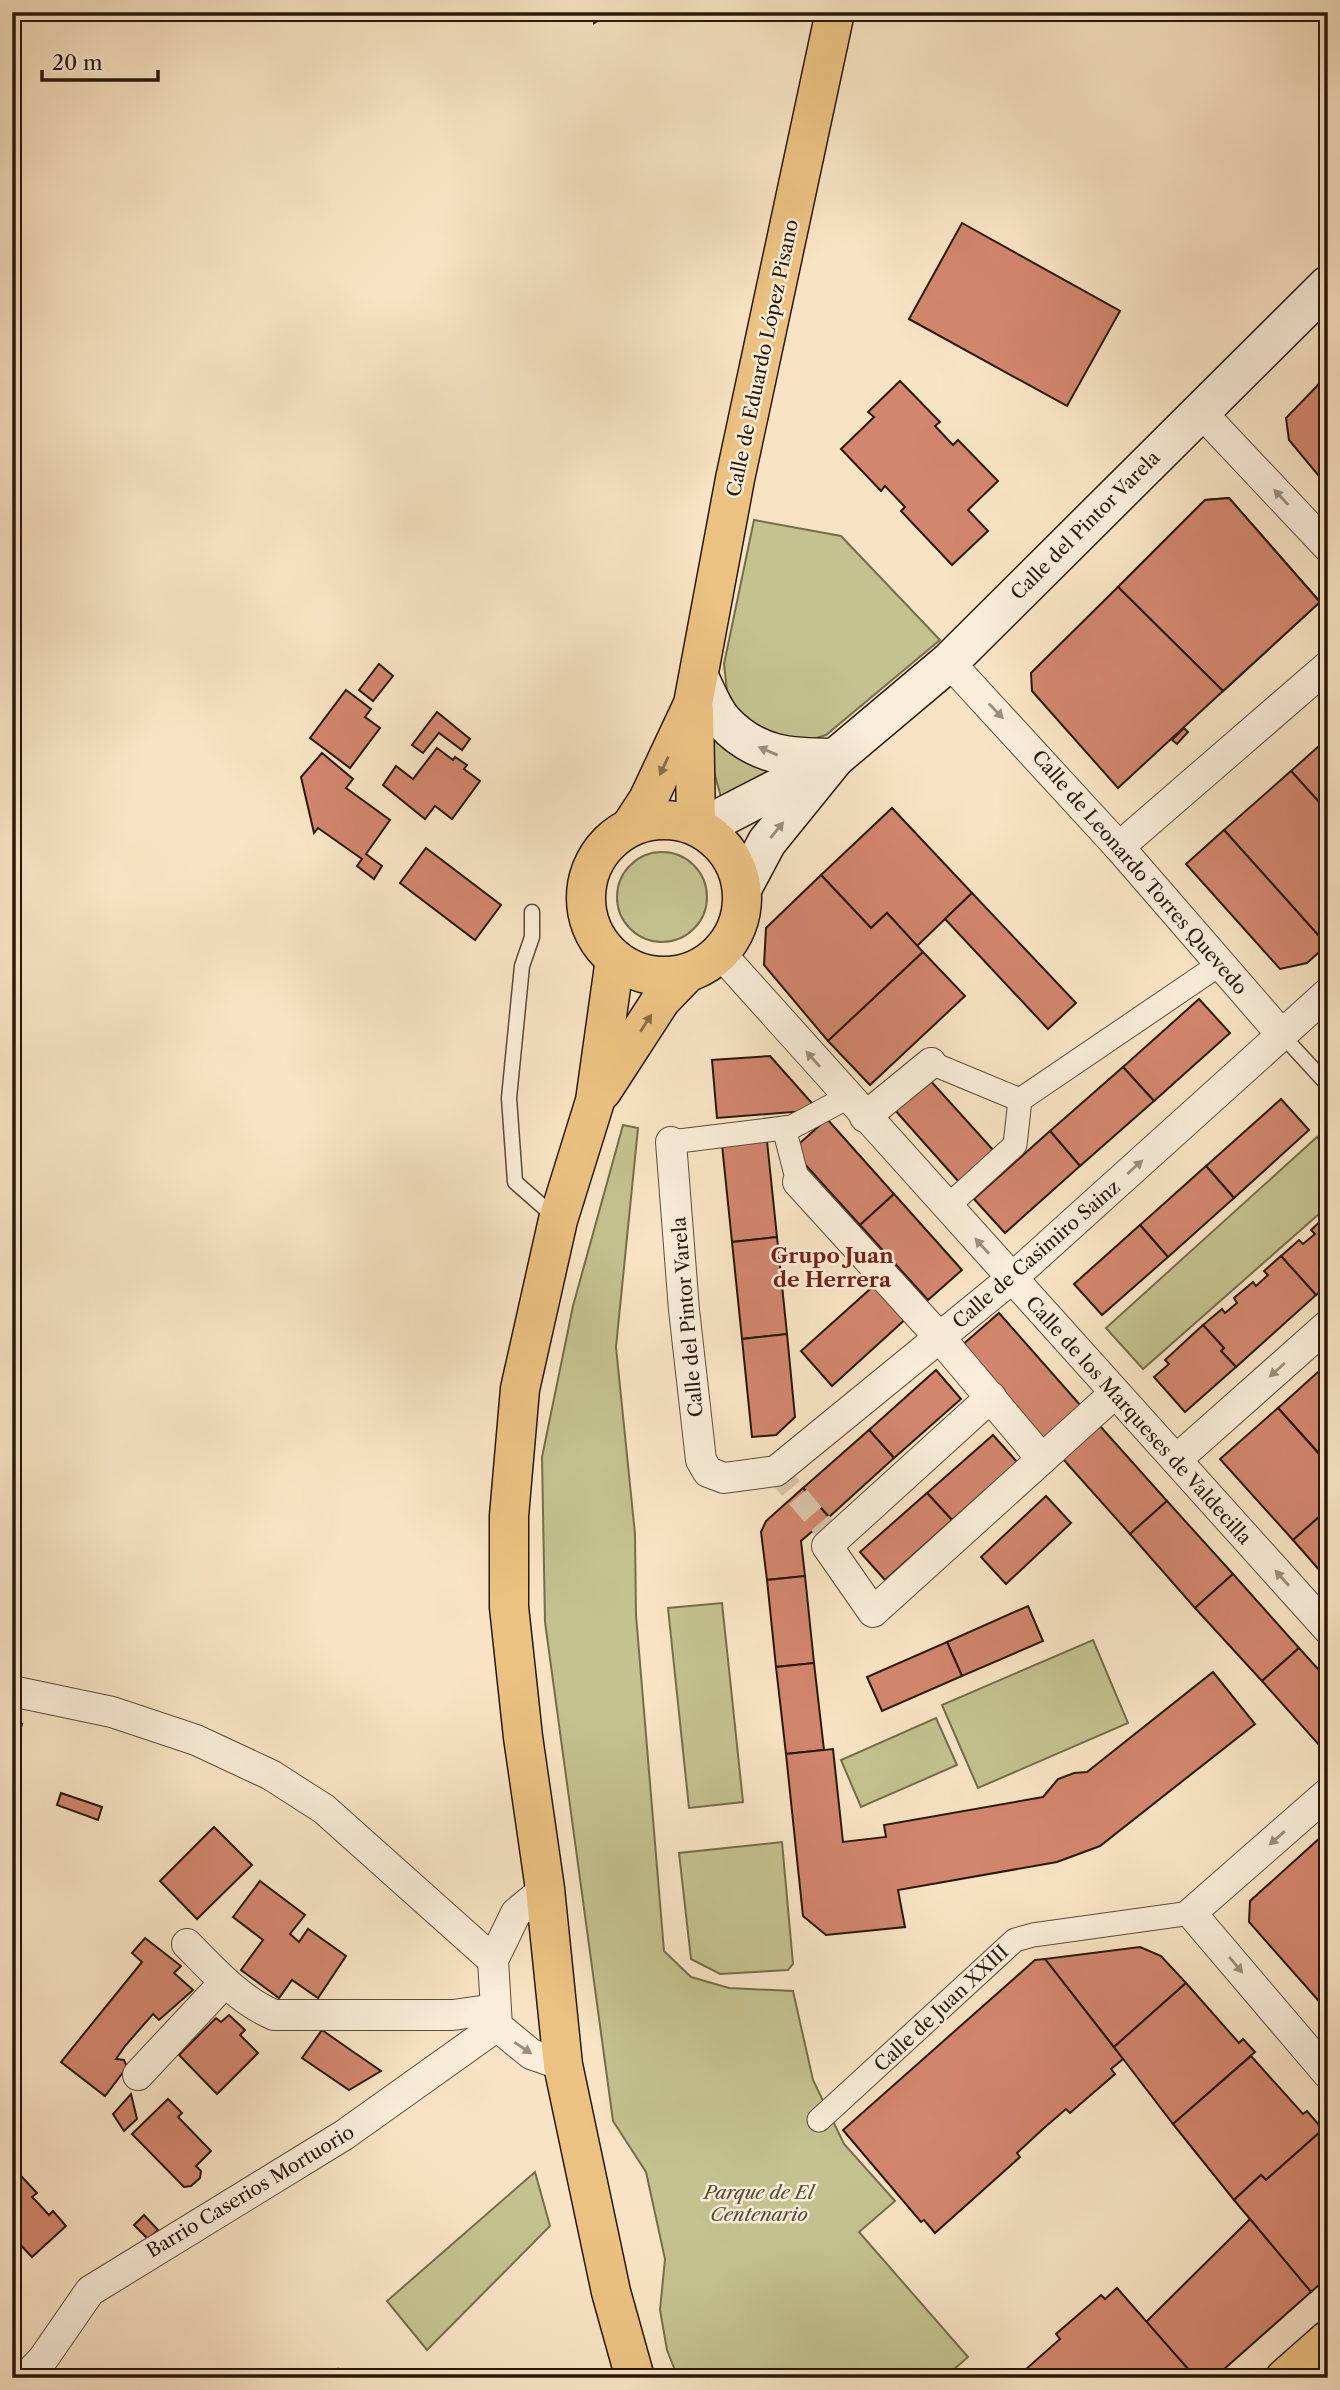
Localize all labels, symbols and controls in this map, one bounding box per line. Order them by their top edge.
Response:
scale bar [42,38,158,82]
text: 20 m [52,50,103,75]
street label: Calle de Eduardo López Pisano [722,217,803,499]
street label: Calle del Pintor Varela [1006,446,1165,605]
one-way arrow [1273,488,1289,506]
one-way arrow [988,702,1004,719]
one-way arrow [758,745,779,756]
street label: Calle de Leonardo Torres Quevedo [1027,745,1252,999]
one-way arrow [658,756,670,776]
one-way arrow [769,822,784,840]
one-way arrow [639,1014,652,1033]
one-way arrow [805,1050,821,1068]
one-way arrow [1126,1160,1143,1176]
street label: Calle de Casimiro Sainz [948,1175,1125,1333]
street label: Calle del Pintor Varela [667,1216,708,1418]
one-way arrow [974,1237,990,1255]
district label: Grupo Juan de Herrera [770,1243,894,1292]
street label: Calle de los Marqueses de Valdecilla [1021,1292,1256,1549]
one-way arrow [1268,1362,1286,1378]
one-way arrow [1275,1570,1290,1587]
one-way arrow [1268,1830,1285,1845]
street label: Calle de Juan XXIII [869,1940,1013,2076]
one-way arrow [1228,1956,1244,1974]
one-way arrow [514,2041,532,2055]
street label: Barrio Caserios Mortuorio [142,2120,358,2263]
park label: Parque de El Centenario [702,2181,816,2226]

